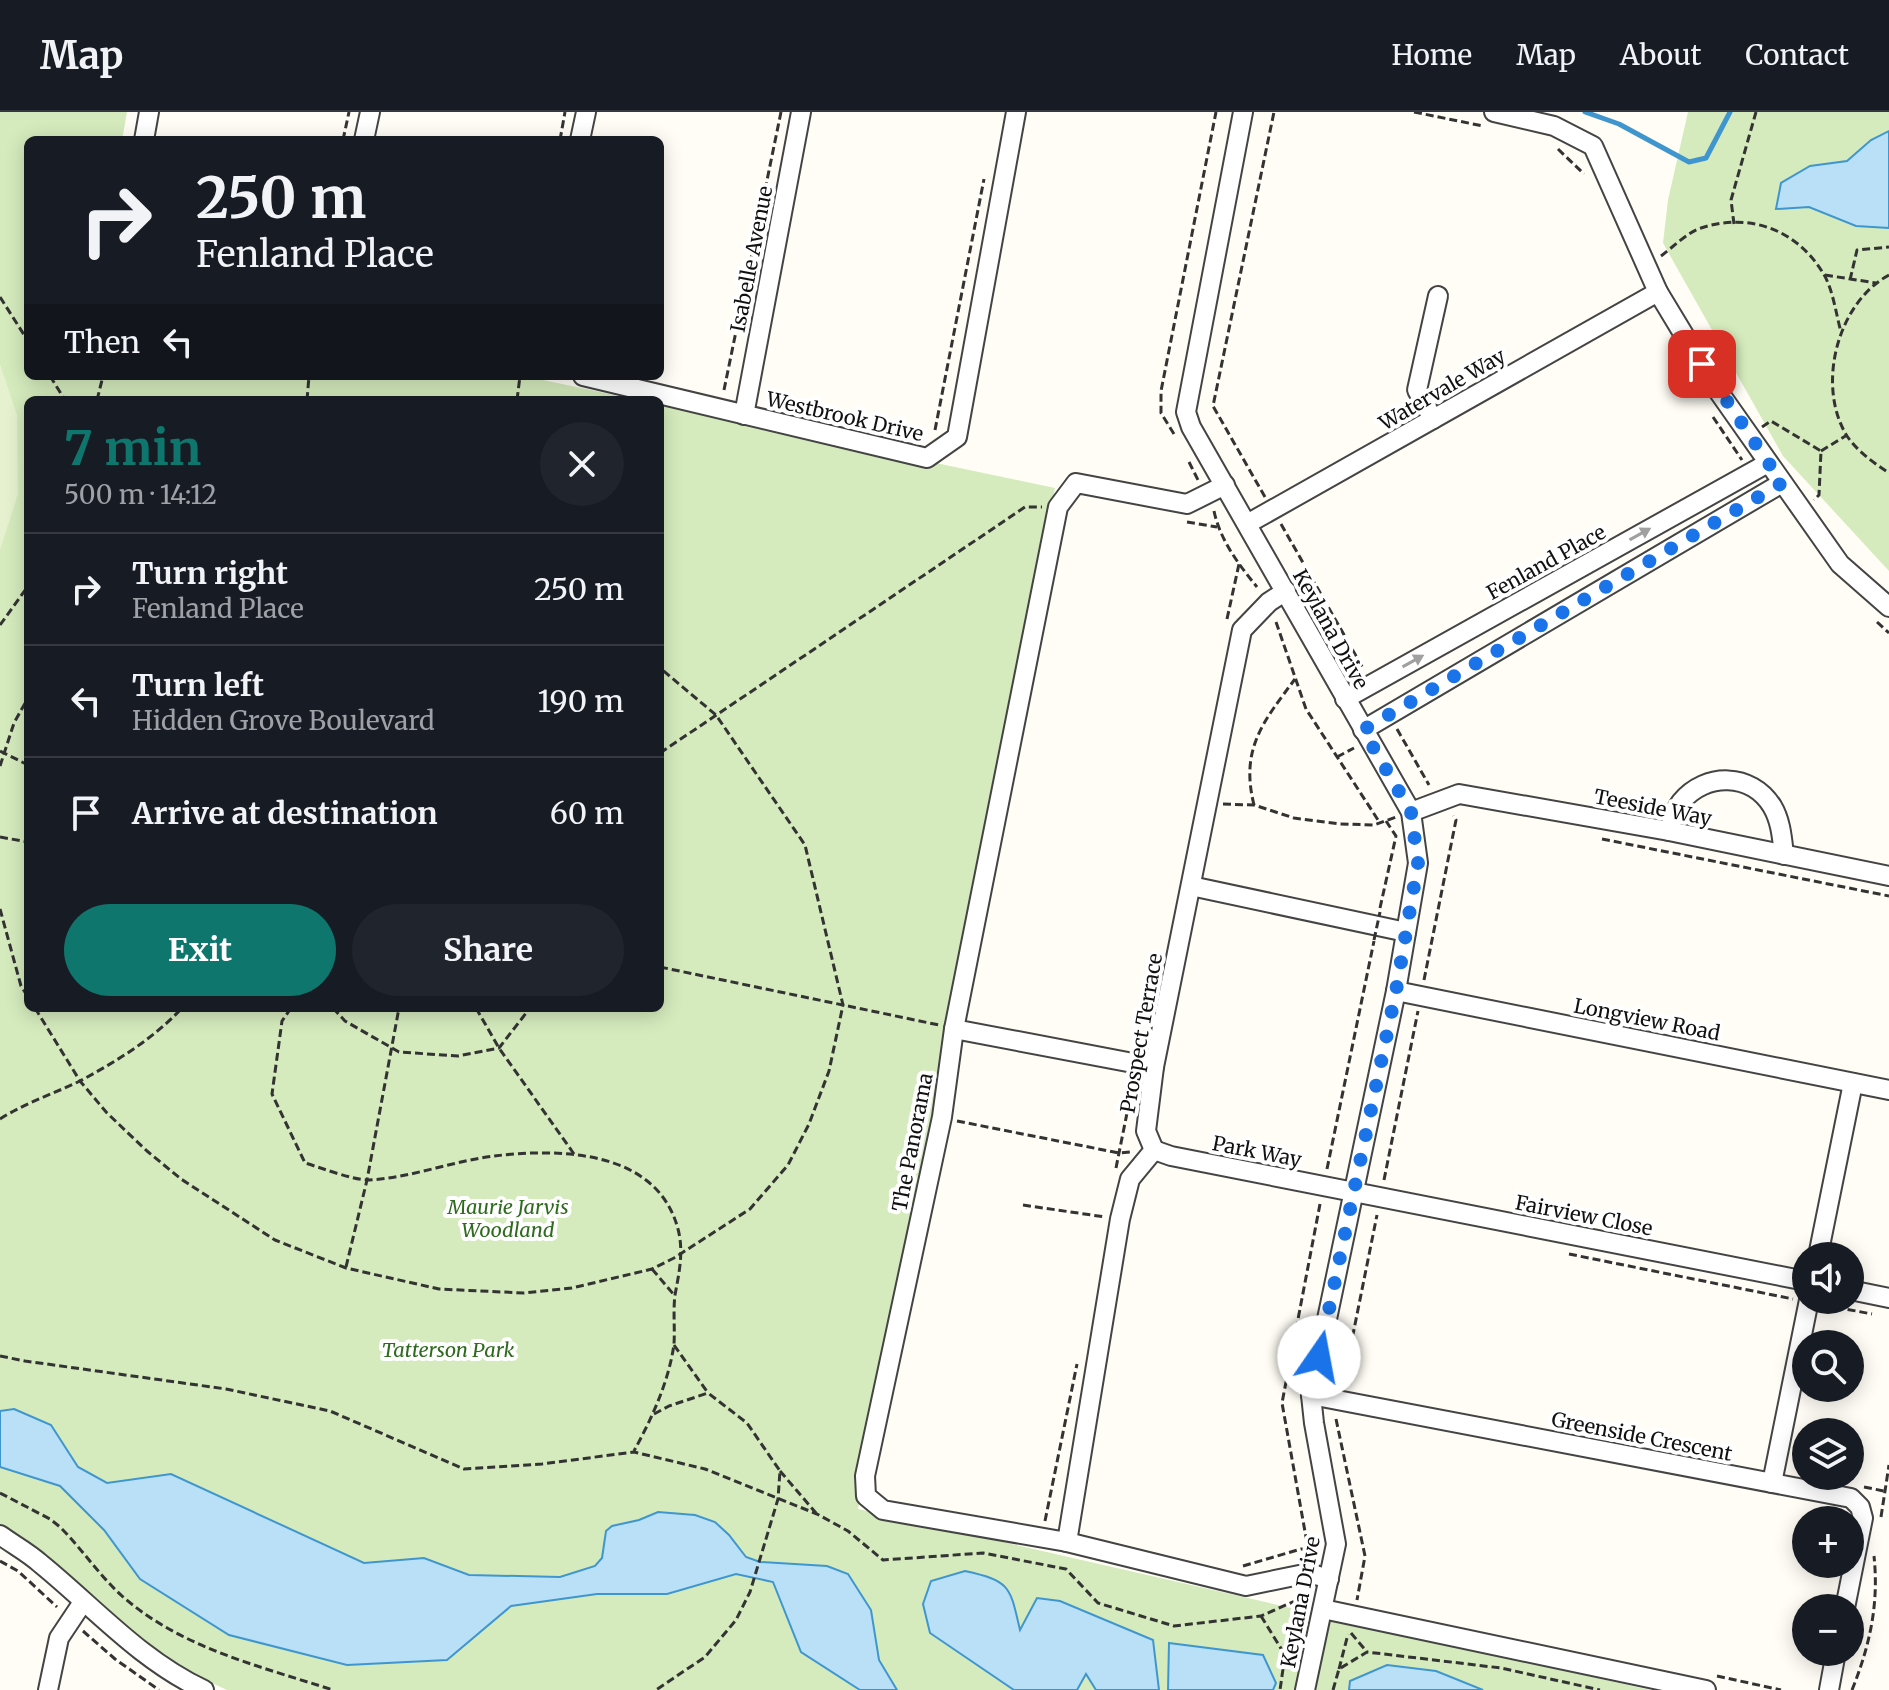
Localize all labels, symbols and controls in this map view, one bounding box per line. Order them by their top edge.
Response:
text: Map [40,32,124,79]
text: Home [1391,37,1472,73]
text: Map [1516,37,1576,73]
text: About [1620,37,1701,73]
text: Contact [1745,37,1849,73]
text: 250 m [196,163,366,233]
icon: right [64,168,168,272]
street label: Isabelle Avenue [725,184,777,334]
text: Fenland Place [196,232,434,277]
icon: left [156,320,200,364]
text: Then [64,323,140,361]
pin [1668,330,1736,398]
icon: arrive [1680,342,1724,386]
street label: Watervale Way [1374,343,1510,436]
street label: Westbrook Drive [763,386,926,446]
text: 7 min [64,418,201,478]
button: close [540,422,624,506]
text: 500 m · 14:12 [64,478,217,511]
street label: Fenland Place [1482,519,1610,605]
one-way arrow [1628,528,1651,541]
text: Turn right [132,554,288,592]
street label: Keylana Drive [1288,565,1374,693]
icon: right [64,567,108,611]
text: 250 m [534,570,624,608]
text: Fenland Place [132,592,304,625]
one-way arrow [1401,654,1424,668]
text: Turn left [132,666,264,704]
icon: left [64,679,108,723]
text: 190 m [537,682,624,720]
text: Hidden Grove Boulevard [132,704,435,737]
street label: Teeside Way [1592,783,1714,831]
icon: arrive [64,791,108,835]
text: Arrive at destination [132,794,438,832]
text: 60 m [550,794,624,832]
button: Exit [64,904,336,996]
button: Share [352,904,624,996]
street label: Prospect Terrace [1115,951,1167,1115]
street label: Longview Road [1572,993,1722,1045]
street label: The Panorama [886,1070,938,1213]
street label: Park Way [1210,1130,1304,1172]
street label: Fairview Close [1513,1189,1655,1241]
park label: Maurie Jarvis Woodland [446,1194,569,1242]
map controls [1792,1242,1864,1666]
button: sound [1792,1242,1864,1314]
position arrow [1277,1315,1361,1399]
button: search [1792,1330,1864,1402]
park label: Tatterson Park [382,1337,514,1362]
street label: Greenside Crescent [1550,1406,1735,1466]
button: layers [1792,1418,1864,1490]
button: + [1792,1506,1864,1578]
street label: Keylana Drive [1275,1534,1325,1670]
button: − [1792,1594,1864,1666]

